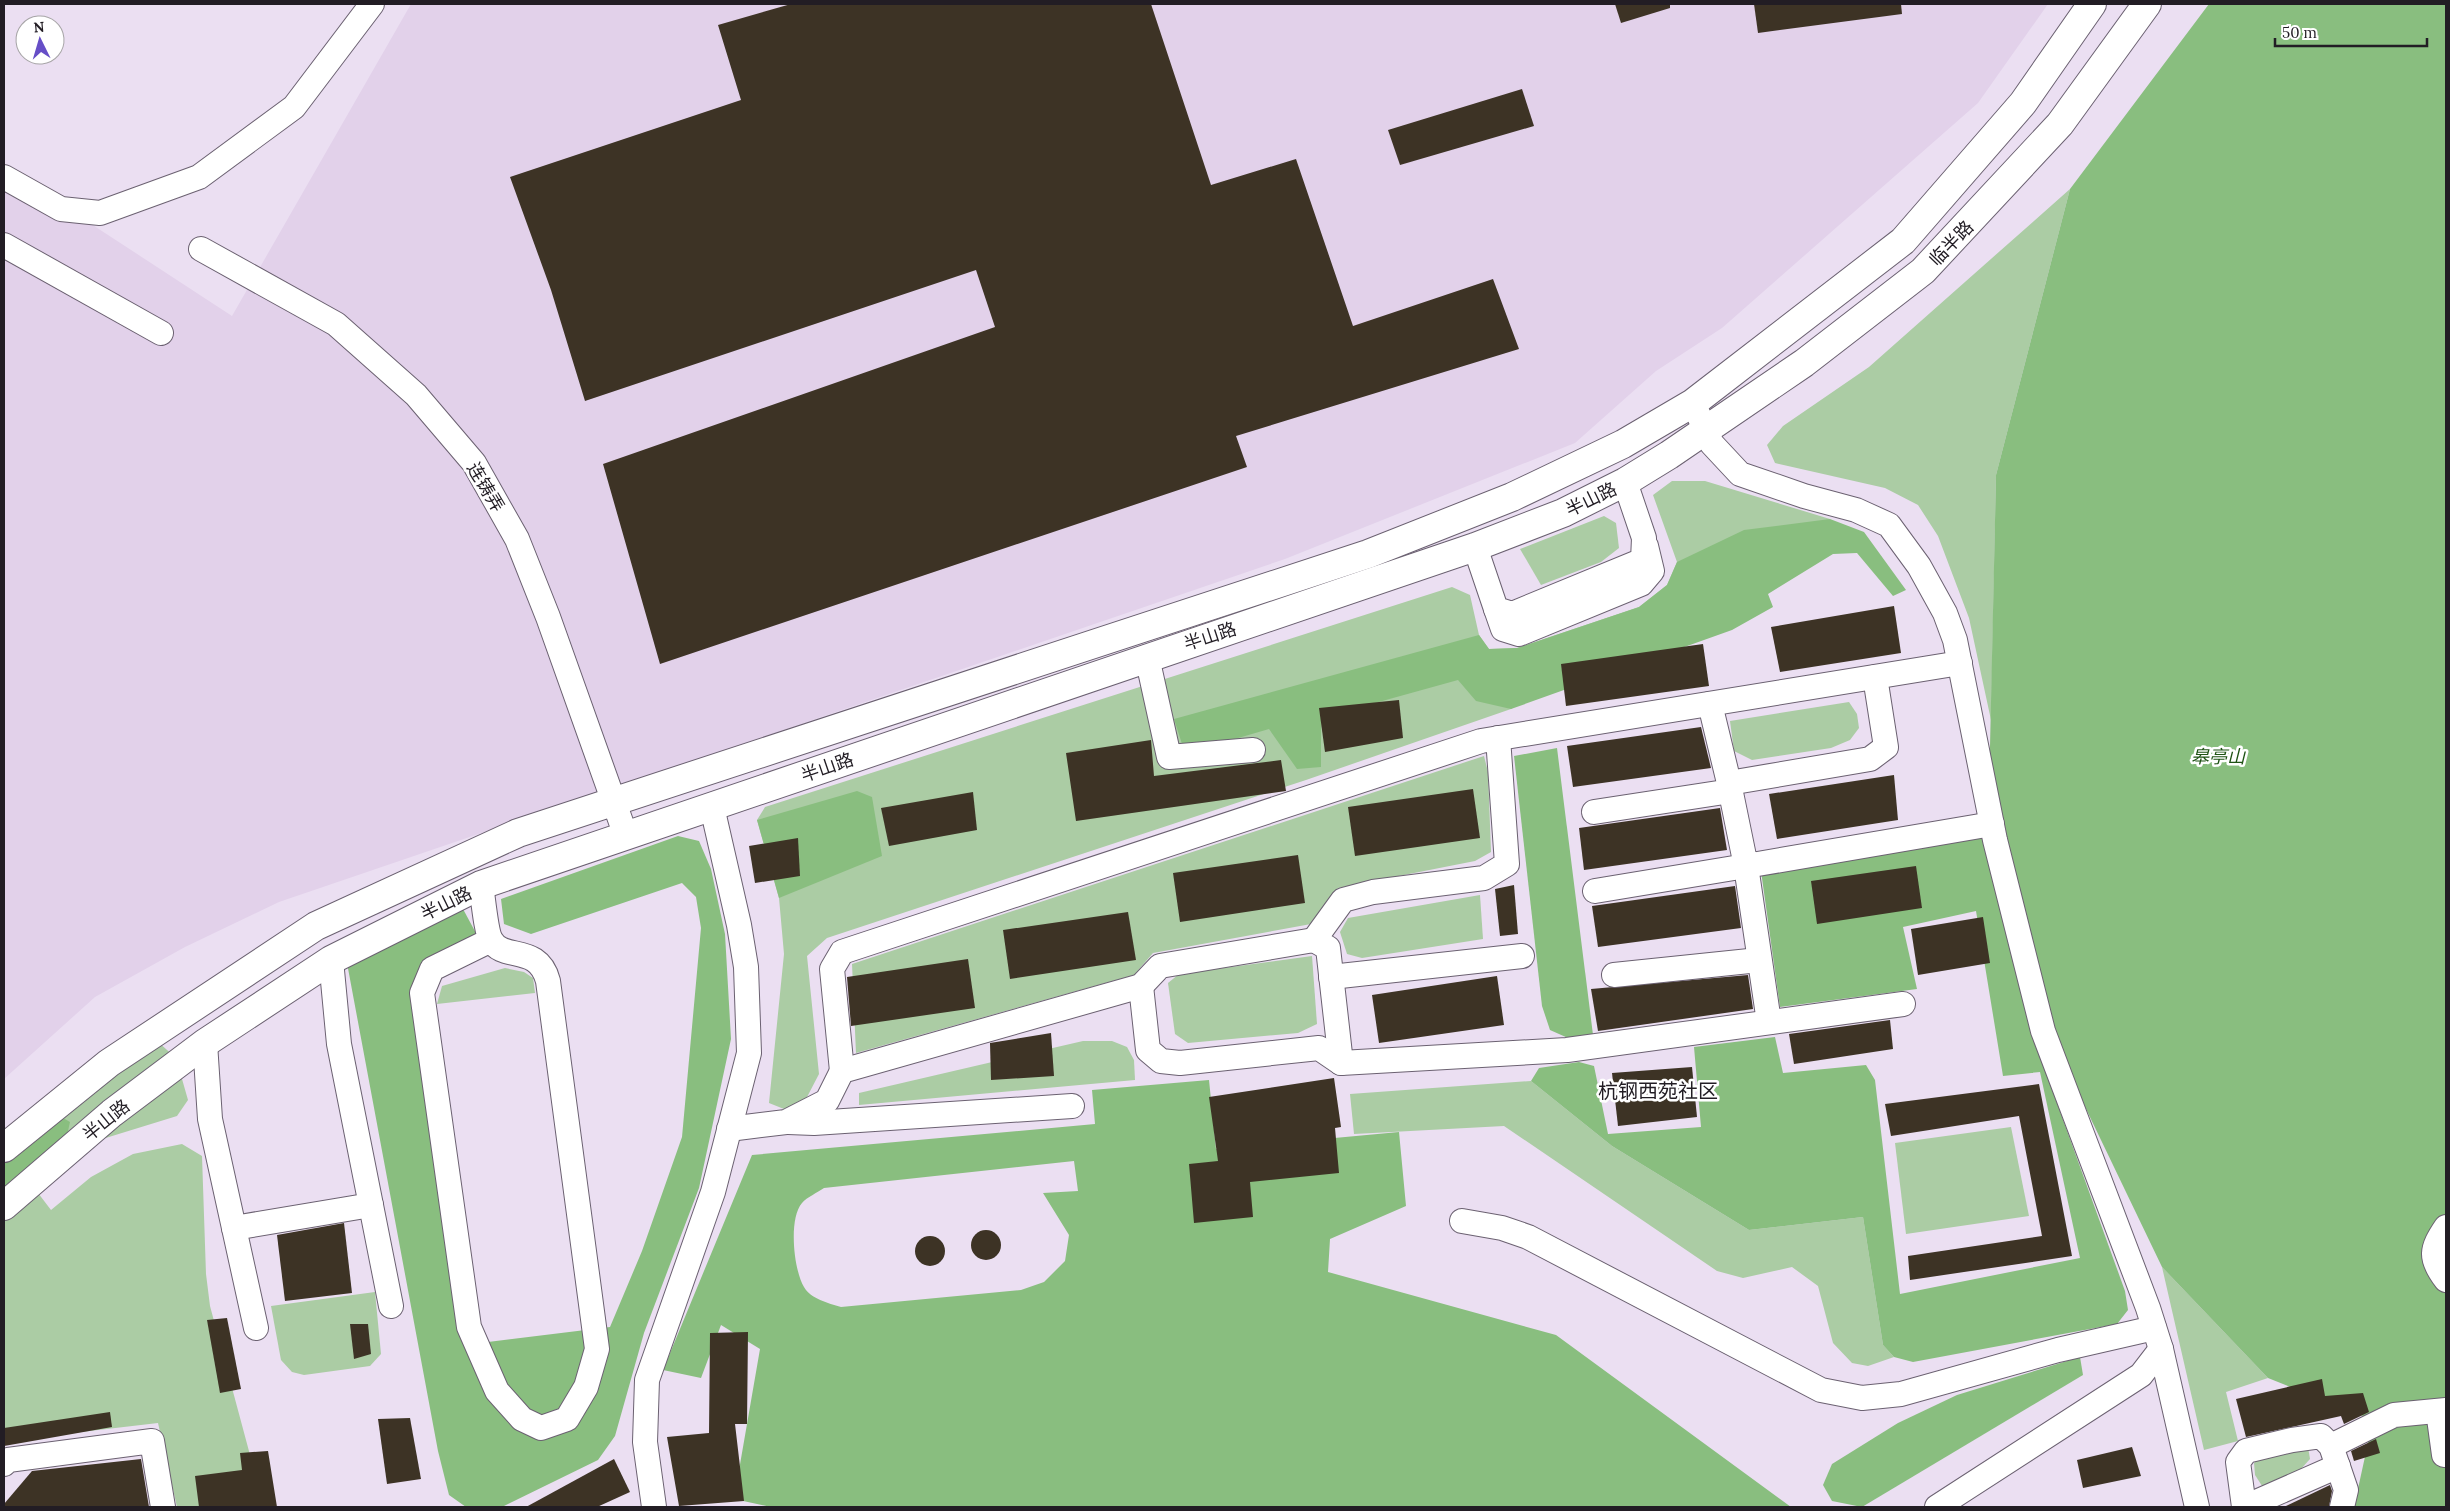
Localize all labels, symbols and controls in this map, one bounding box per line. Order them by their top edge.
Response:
north arrow [15,15,65,65]
scale bar [2275,15,2428,47]
text: N [33,18,45,36]
text: 50 m [2282,23,2317,42]
street label: 临半路 [1924,216,1978,270]
street label: 连铸弄 [462,458,510,516]
street label: 半山路 [1562,477,1620,521]
street label: 半山路 [1181,617,1239,655]
park label: 皋亭山 [2191,745,2246,768]
street label: 半山路 [798,747,856,787]
street label: 半山路 [417,881,475,925]
district label: 杭钢西苑社区 [1598,1078,1718,1103]
street label: 半山路 [78,1094,134,1146]

